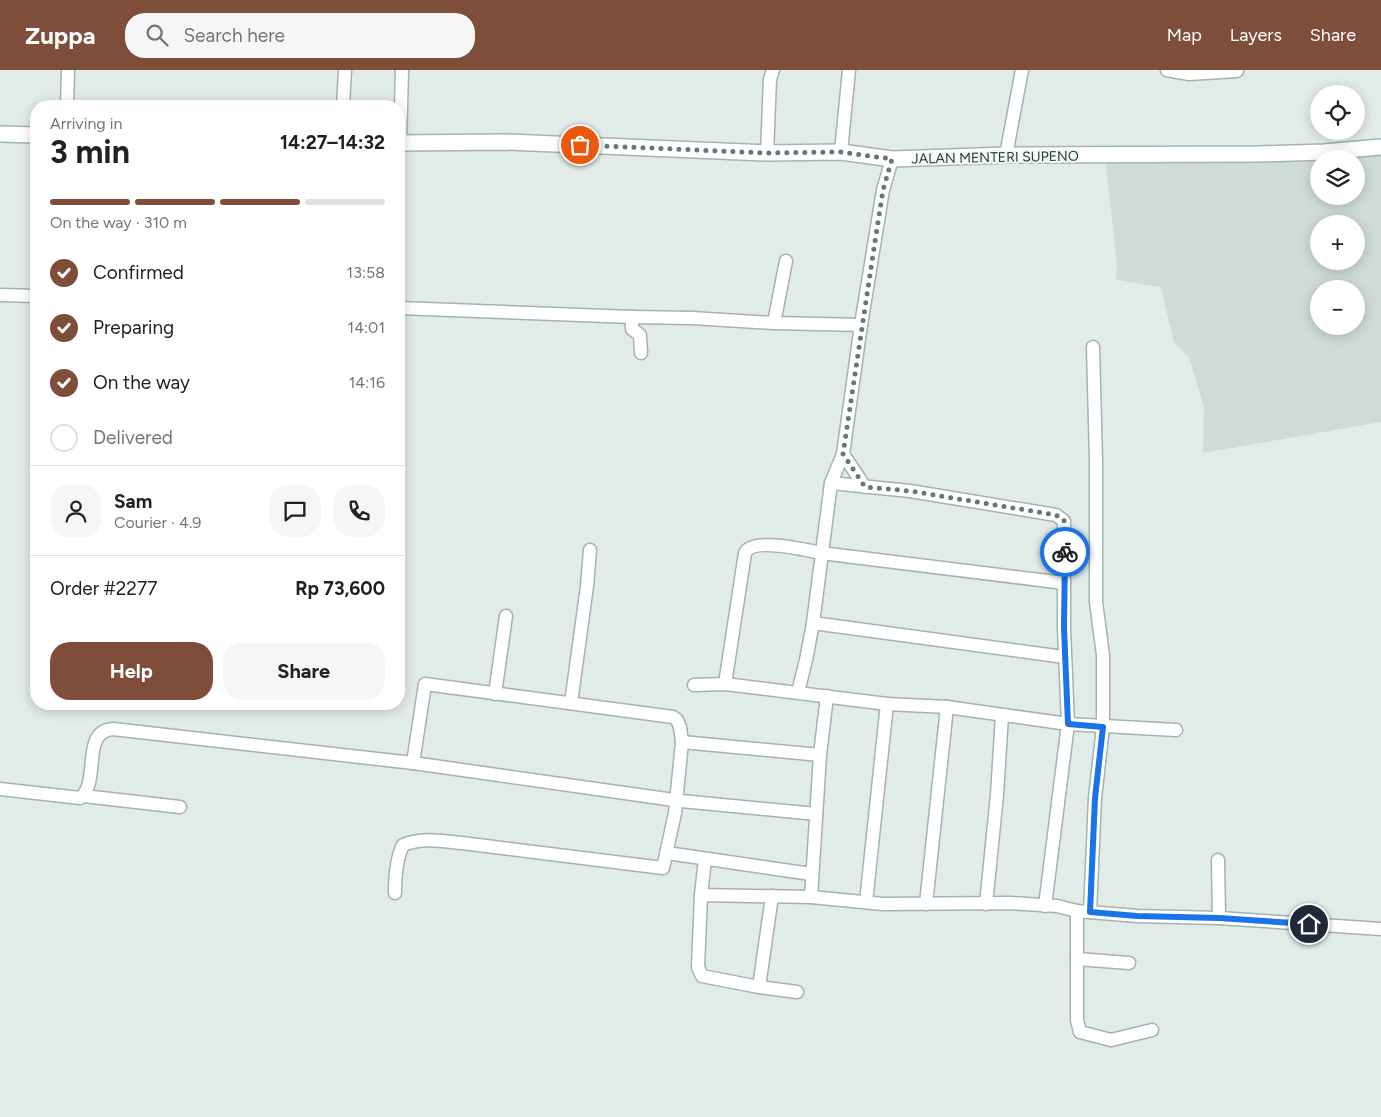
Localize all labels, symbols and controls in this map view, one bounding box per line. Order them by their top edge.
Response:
search box [125,13,475,58]
text: Zuppa [25,21,95,50]
icon: search [143,21,171,49]
text: Search here [183,24,285,47]
text: Map [1167,24,1202,46]
text: Layers [1230,24,1282,46]
text: Share [1310,24,1356,46]
map controls [1310,85,1365,335]
button: locate [1310,85,1365,140]
text: Arriving in [50,114,122,133]
pin [559,124,601,166]
text: 14:27–14:32 [280,131,385,154]
icon: bag [566,131,594,159]
text: 3 min [50,133,130,171]
street label: JALAN MENTERI SUPENO [911,148,1079,167]
button: layers [1310,150,1365,205]
text: On the way · 310 m [50,213,187,232]
button: + [1310,215,1365,270]
icon: check [50,259,78,287]
text: Confirmed [93,261,184,284]
text: 13:58 [347,263,385,282]
button: − [1310,280,1365,335]
icon: check [50,314,78,342]
text: Preparing [93,316,174,339]
text: 14:01 [348,318,385,337]
icon: check [50,369,78,397]
text: On the way [93,371,190,394]
text: 14:16 [349,373,385,392]
text: Delivered [93,426,173,449]
button: person [50,485,102,537]
button: chat [269,485,321,537]
button: phone [333,485,385,537]
text: Sam [114,490,152,513]
text: Courier · 4.9 [114,513,201,532]
courier [1040,527,1090,577]
icon: bike [1051,538,1079,566]
text: Order #2277 [50,577,157,600]
text: Rp 73,600 [295,577,385,600]
button: Help [50,642,213,700]
button: Share [223,642,385,700]
pin [1288,903,1330,945]
icon: home [1295,910,1323,938]

